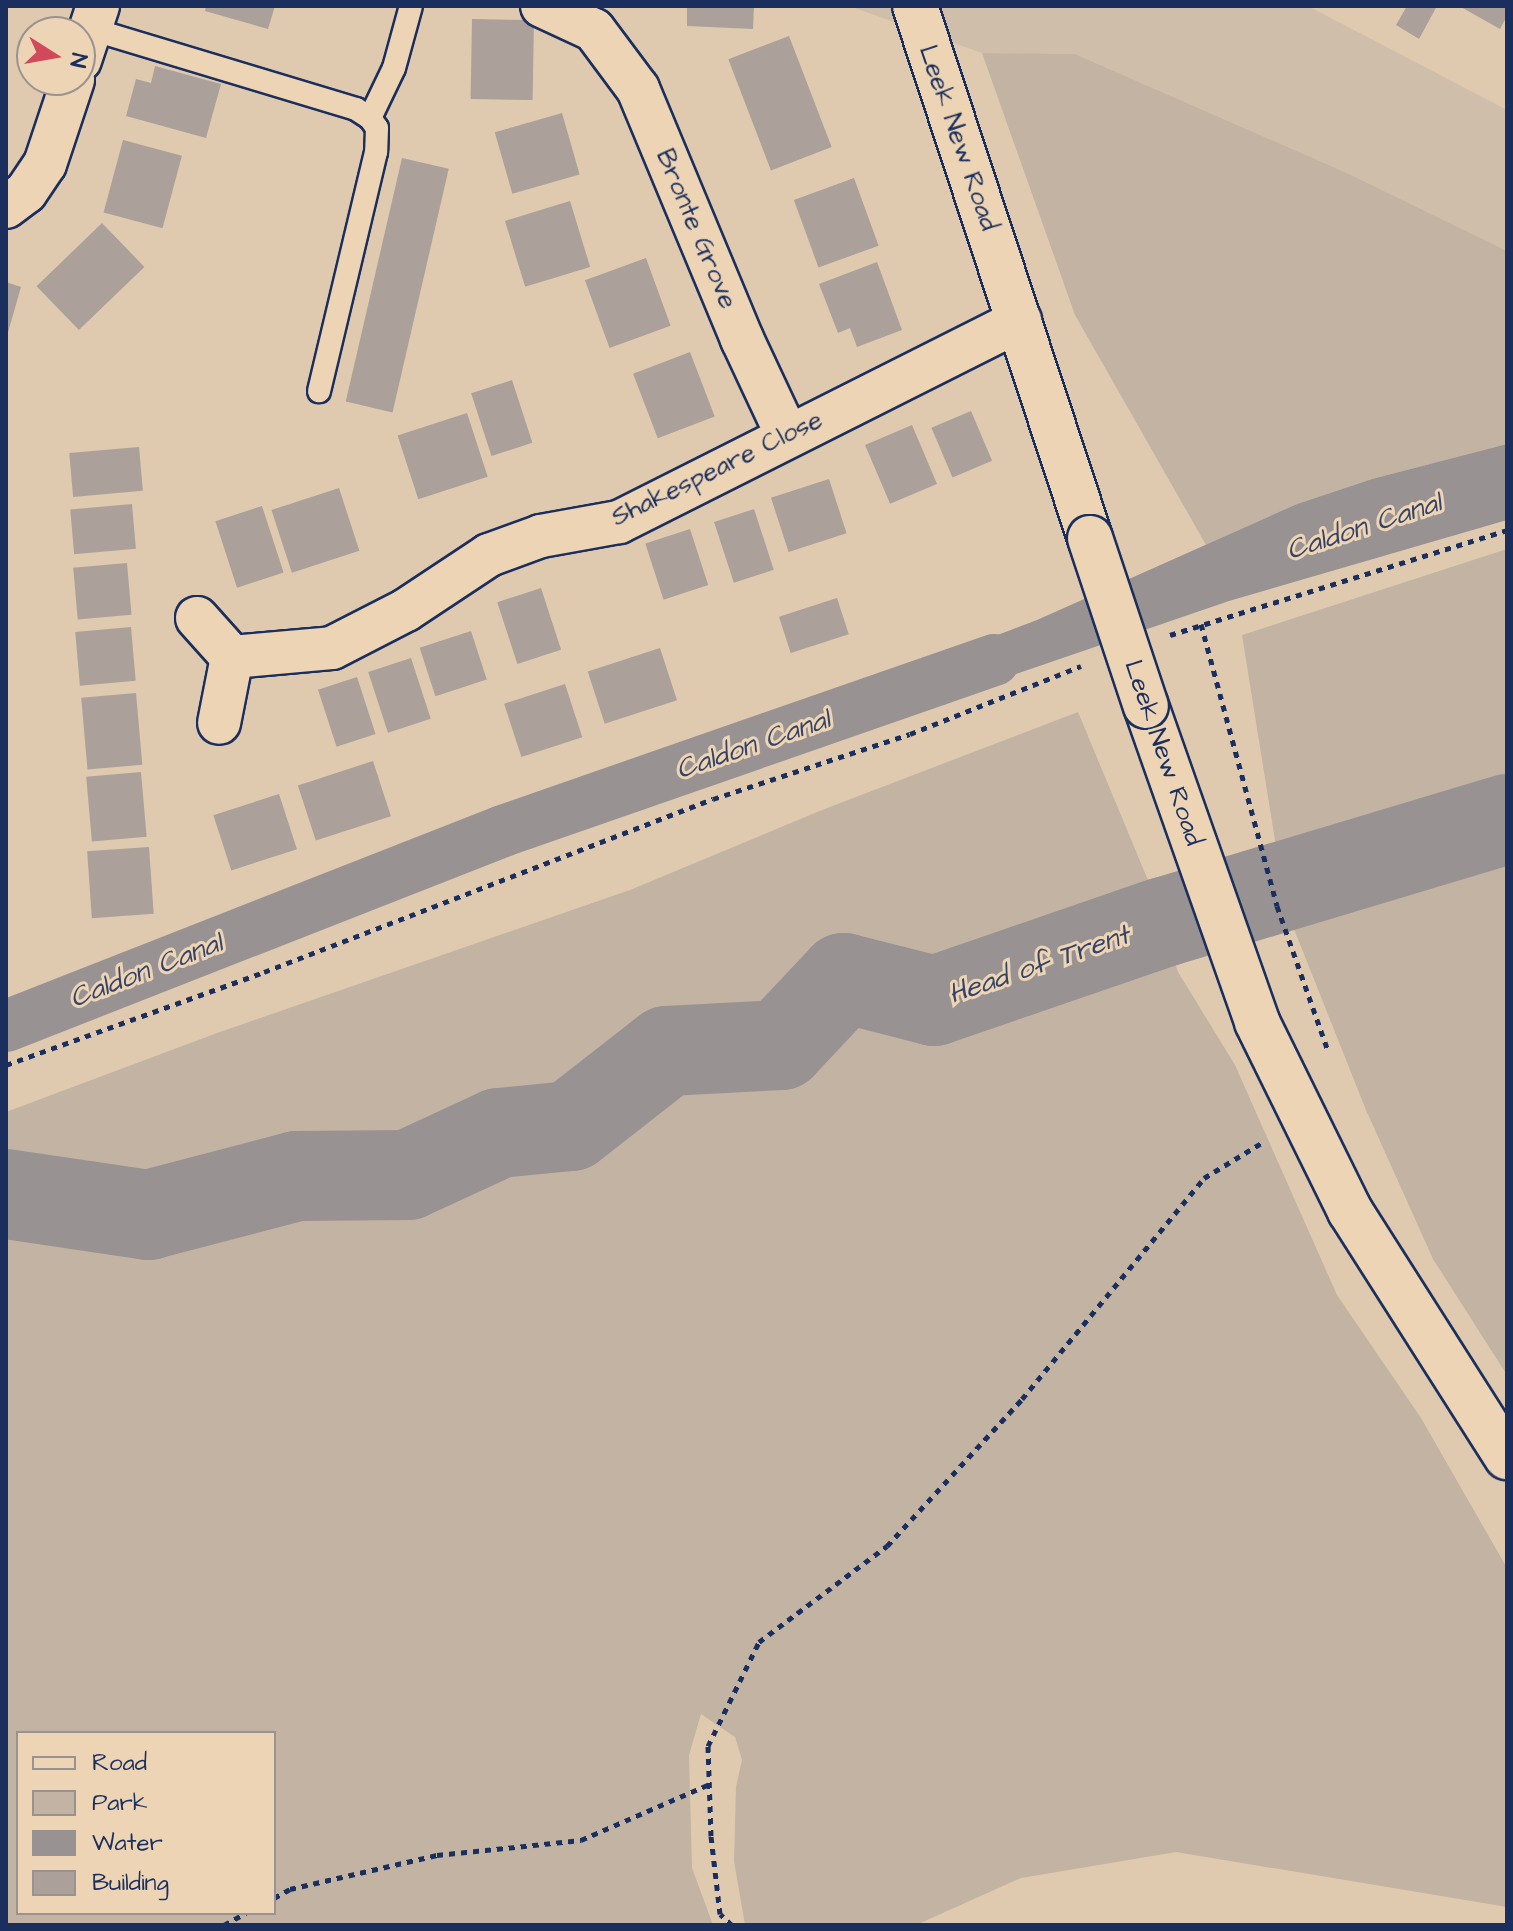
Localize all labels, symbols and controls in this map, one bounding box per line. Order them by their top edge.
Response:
north arrow [16,16,96,96]
street label: Leek New Road [912,41,1004,235]
text: N [62,51,95,70]
street label: Bronte Grove [648,145,744,313]
street label: Shakespeare Close [606,404,828,534]
water label: Caldon Canal [1282,486,1446,568]
street label: Leek New Road [1117,656,1209,850]
water label: Caldon Canal [672,703,834,787]
water label: Head of Trent [944,918,1134,1012]
water label: Caldon Canal [65,927,227,1015]
legend [16,1731,276,1915]
text: Road [92,1746,147,1780]
text: Park [92,1786,148,1820]
text: Water [92,1826,163,1860]
text: Building [92,1866,169,1900]

